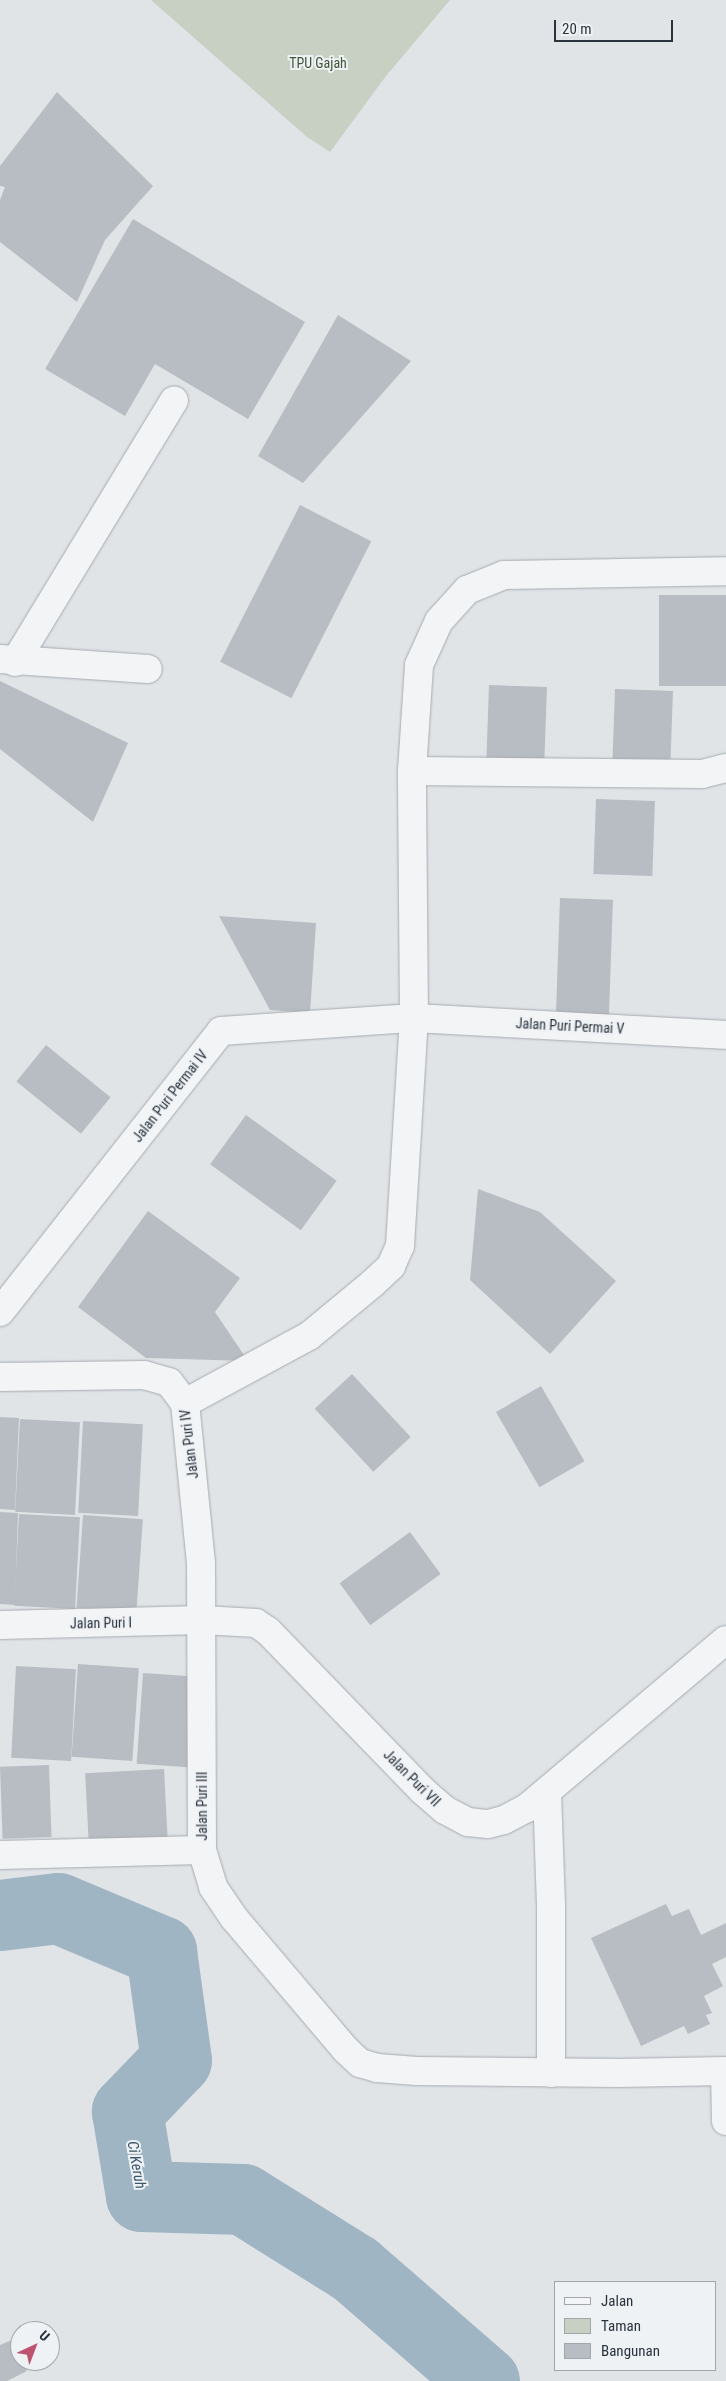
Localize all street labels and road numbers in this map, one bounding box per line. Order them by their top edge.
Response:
street label: Jalan Puri Permai V [515,1015,625,1037]
street label: Jalan Puri Permai IV [129,1047,211,1145]
street label: Jalan Puri IV [176,1408,202,1480]
street label: Jalan Puri I [70,1614,132,1632]
street label: Jalan Puri VII [380,1746,444,1810]
street label: Jalan Puri III [194,1771,210,1841]

